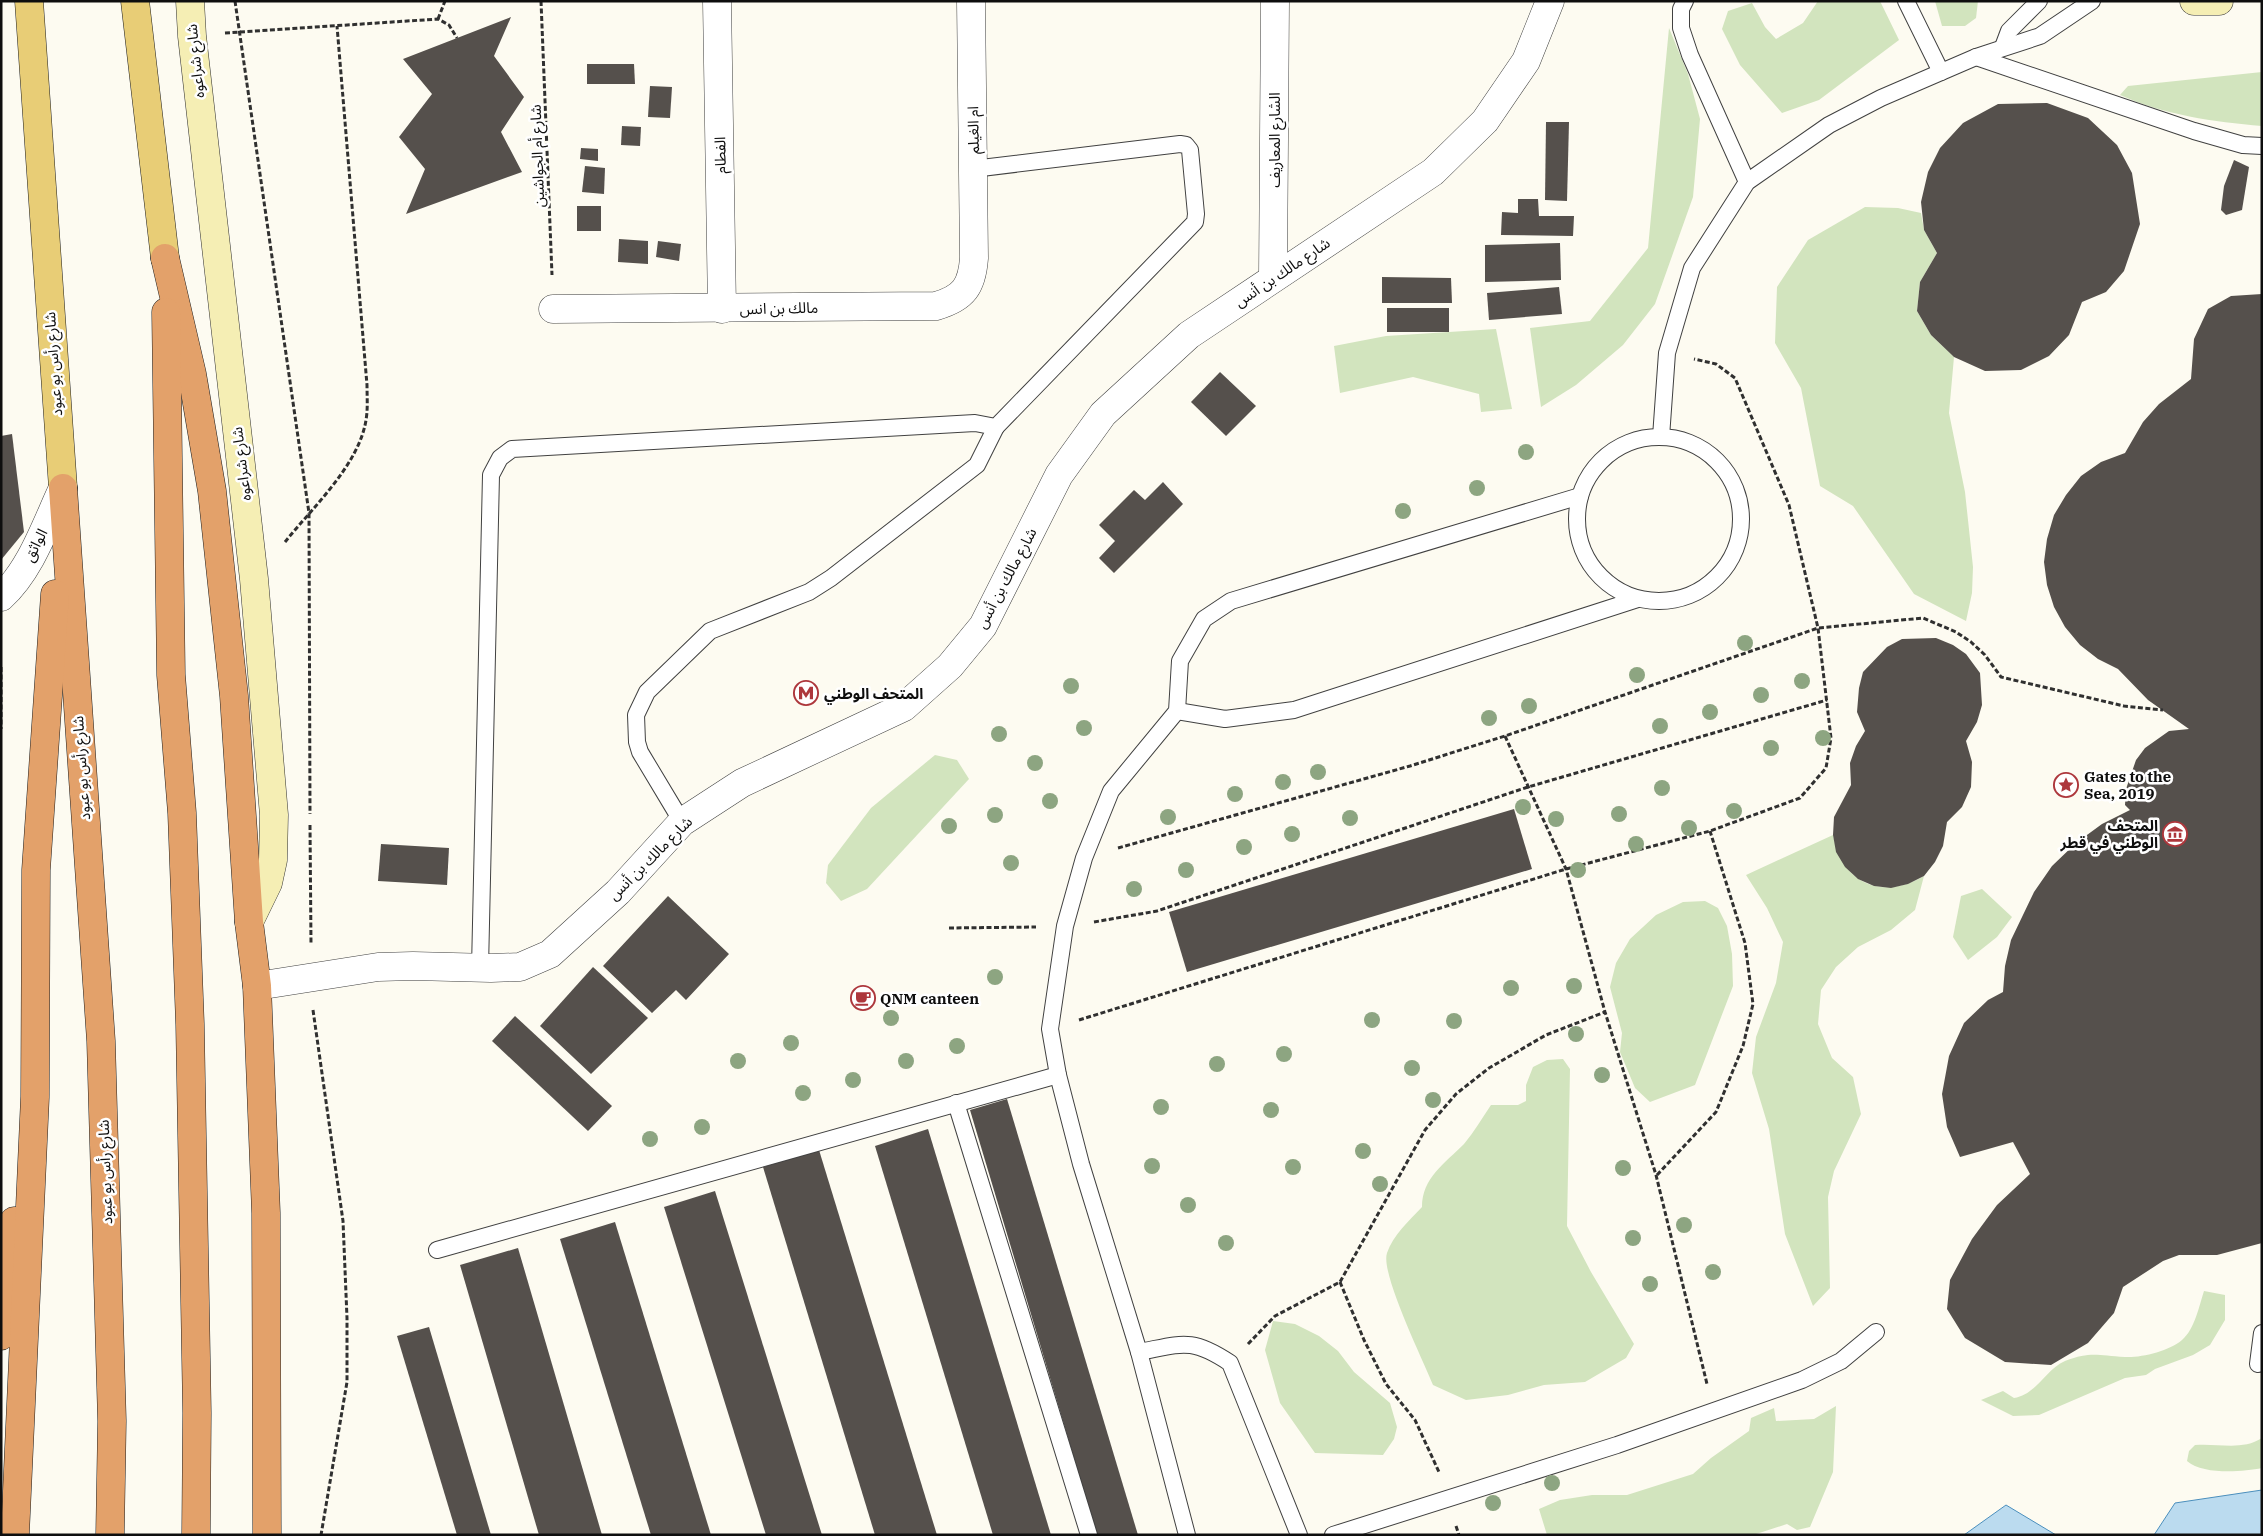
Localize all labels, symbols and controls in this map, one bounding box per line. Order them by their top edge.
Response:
street label: شارع شراعوه [182,23,211,99]
street label: الشارع المعاريف [1265,92,1287,188]
street label: شارع أم الجواشين [526,104,551,208]
street label: ام الغيلم [963,106,985,154]
street label: الفطام [710,136,732,174]
street label: شارع مالك بن أنس [1231,233,1335,313]
street label: مالك بن انس [740,298,818,318]
street label: شارع رأس بو عبود [40,311,69,417]
street label: شارع شراعوه [227,425,258,502]
street label: شارع مالك بن أنس [972,524,1043,633]
street label: الواثق [19,525,52,565]
metro station icon: المتحف الوطني [793,680,819,706]
place label: المتحف الوطني [824,684,923,705]
street label: شارع رأس بو عبود [68,715,97,821]
place label: Gates to the Sea, 2019 [2084,767,2171,803]
place icon: Gates to the Sea, 2019 [2053,772,2079,798]
street label: شارع مالك بن أنس [604,812,698,906]
place label: المتحف الوطني في قطر [2059,816,2158,854]
museum icon: المتحف الوطني في قطر [2162,821,2188,847]
cafe icon: QNM canteen [850,985,876,1011]
place label: QNM canteen [880,989,979,1008]
street label: شارع رأس بو عبود [94,1119,119,1225]

